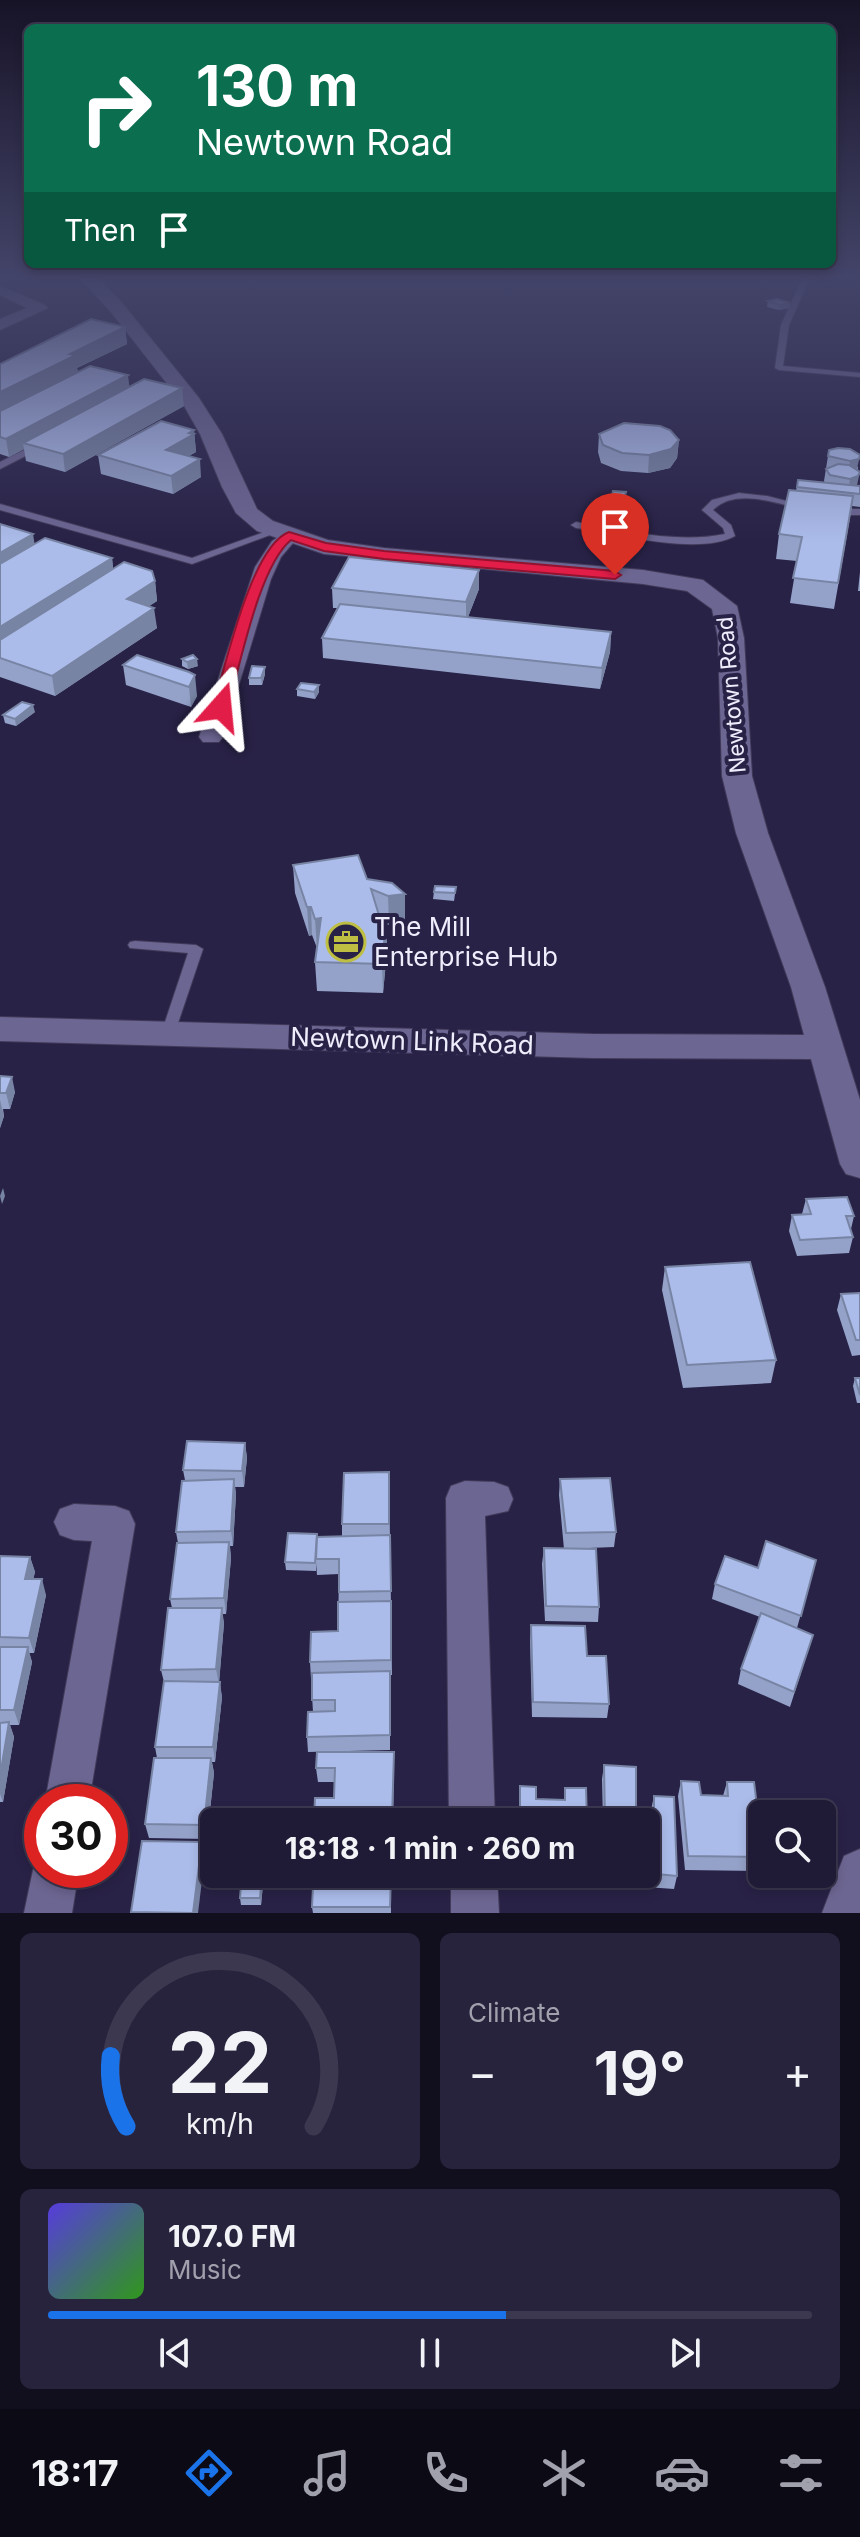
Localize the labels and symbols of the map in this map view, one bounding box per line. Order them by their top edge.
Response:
pin [581,493,649,575]
street label: Newtown Road [711,616,751,774]
position arrow [179,665,263,749]
place label: The Mill Enterprise Hub [374,911,558,972]
office icon: The Mill Enterprise Hub [325,921,367,963]
street label: Newtown Link Road [290,1021,534,1060]
speed limit sign: 30 [24,1784,128,1888]

